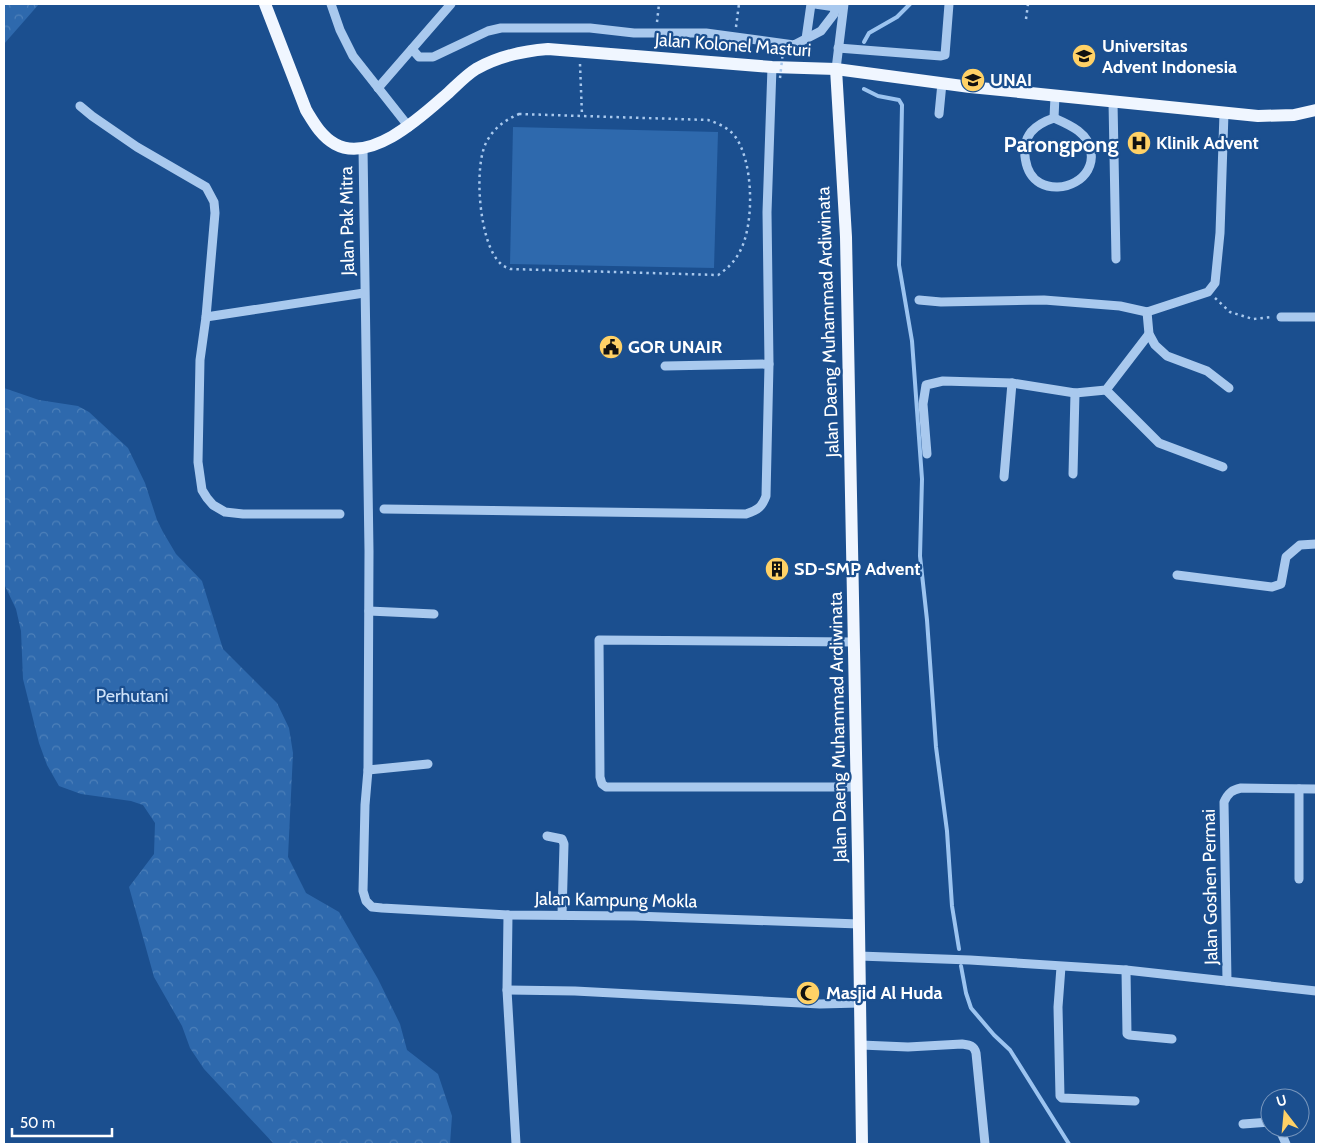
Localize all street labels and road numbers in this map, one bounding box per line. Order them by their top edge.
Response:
street label: Jalan Kolonel Masturi [653,28,812,61]
street label: Jalan Pak Mitra [335,166,359,277]
street label: Jalan Daeng Muhammad Ardiwinata [812,186,844,459]
street label: Jalan Daeng Muhammad Ardiwinata [825,591,851,864]
street label: Jalan Goshen Permai [1198,809,1222,966]
street label: Jalan Kampung Mokla [534,888,698,912]

